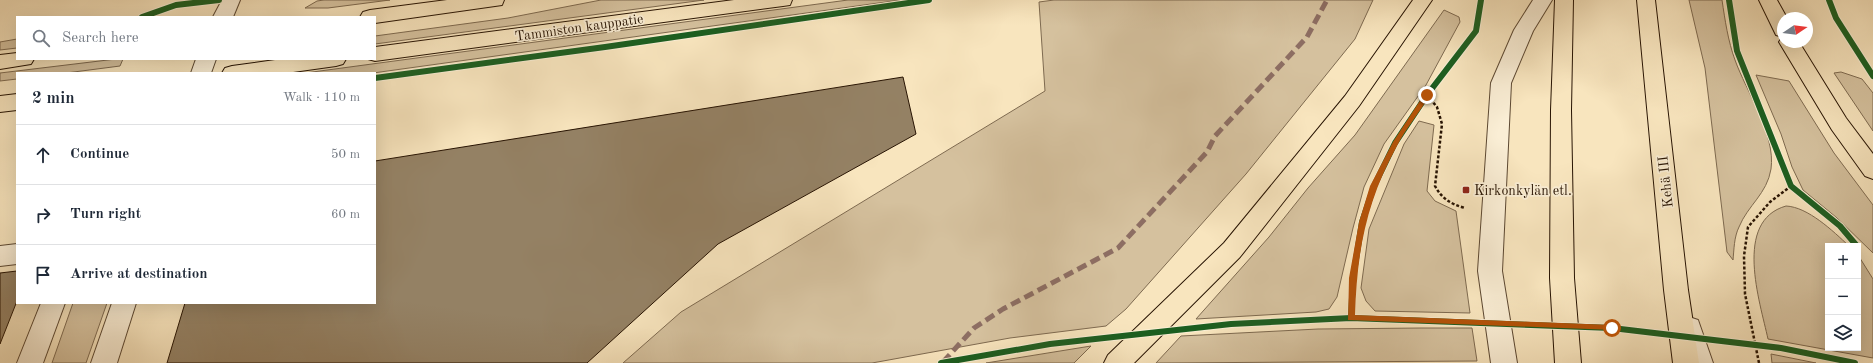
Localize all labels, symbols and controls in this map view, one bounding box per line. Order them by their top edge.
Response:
street label: Tammiston kauppatie [514,12,644,44]
north arrow [1777,12,1813,48]
search box [16,16,376,60]
icon: search [30,27,52,49]
text: Search here [62,31,139,46]
route end [1418,86,1436,104]
text: 2 min [32,90,75,107]
text: Walk · 110 m [283,91,360,104]
icon: ahead [32,144,54,166]
text: Continue [70,147,129,162]
text: 50 m [331,148,360,161]
street label: Kehä III [1656,155,1676,209]
place label: Kirkonkylän etl. [1474,184,1572,198]
marker: Kirkonkylän etl. [1461,185,1471,195]
icon: right [32,204,54,226]
text: Turn right [70,207,141,222]
text: 60 m [331,208,360,221]
map controls [1825,243,1861,351]
button: + [1825,243,1861,279]
icon: arrive [32,264,54,286]
text: Arrive at destination [70,267,208,282]
button: − [1825,279,1861,315]
button: layers [1825,315,1861,351]
route start [1603,319,1621,337]

